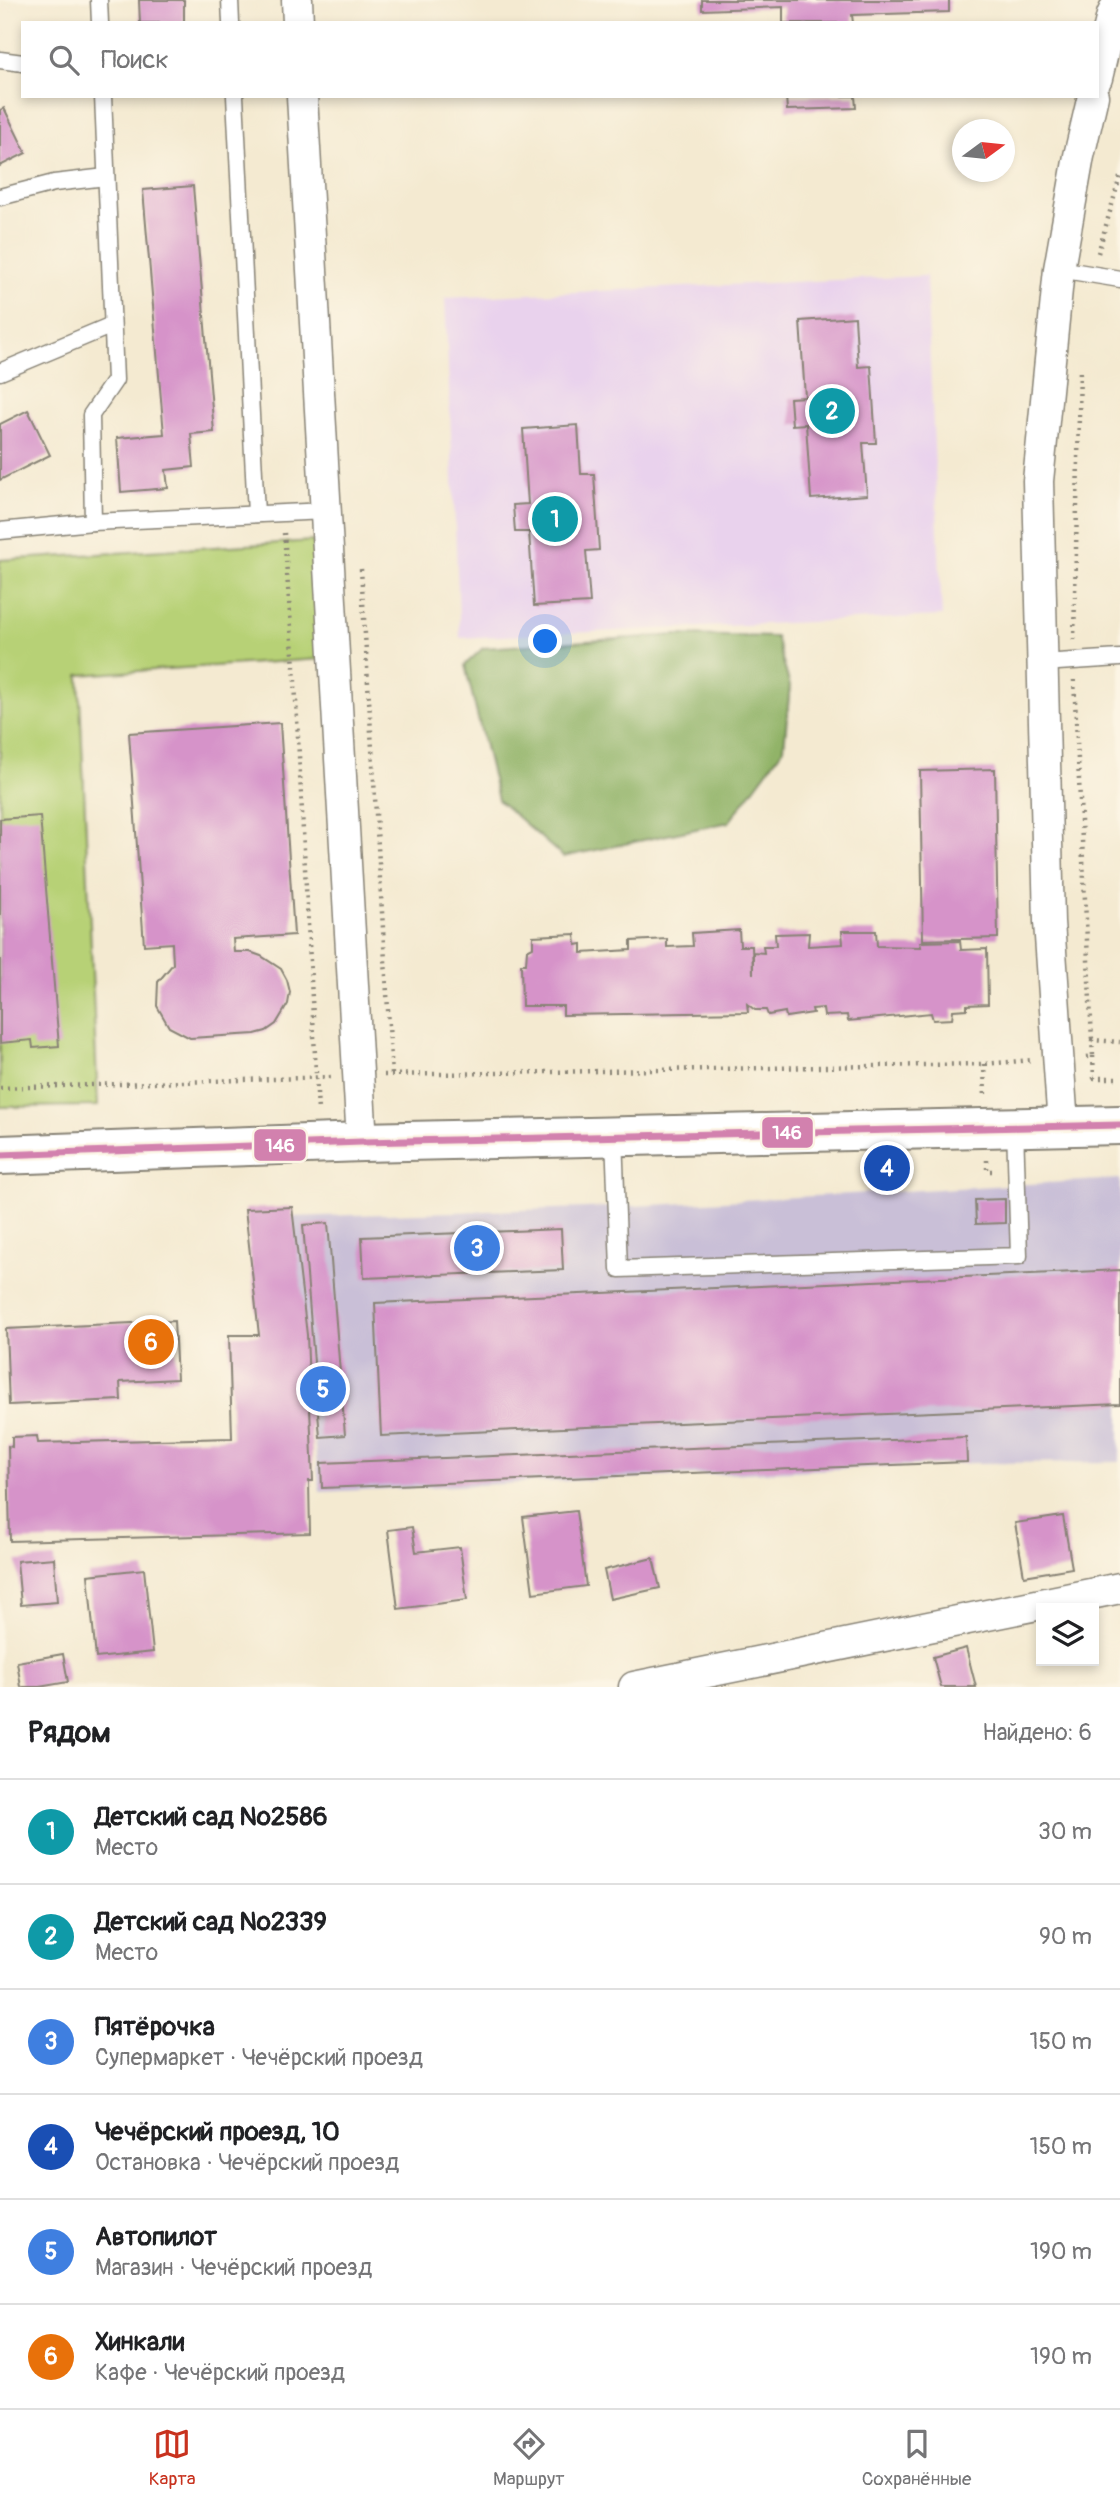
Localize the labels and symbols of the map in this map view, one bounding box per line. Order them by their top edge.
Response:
north arrow [952,119,1015,182]
pin: 2 [809,385,855,437]
pin: 1 [532,493,578,545]
your location [528,624,562,658]
line badge: 146 [761,1116,814,1149]
text: 146 [772,1121,802,1145]
line badge: 146 [253,1128,307,1162]
text: 146 [265,1134,295,1158]
pin: 4 [864,1142,910,1194]
pin: 3 [454,1222,500,1274]
pin: 6 [128,1316,174,1368]
pin: 5 [300,1363,346,1415]

